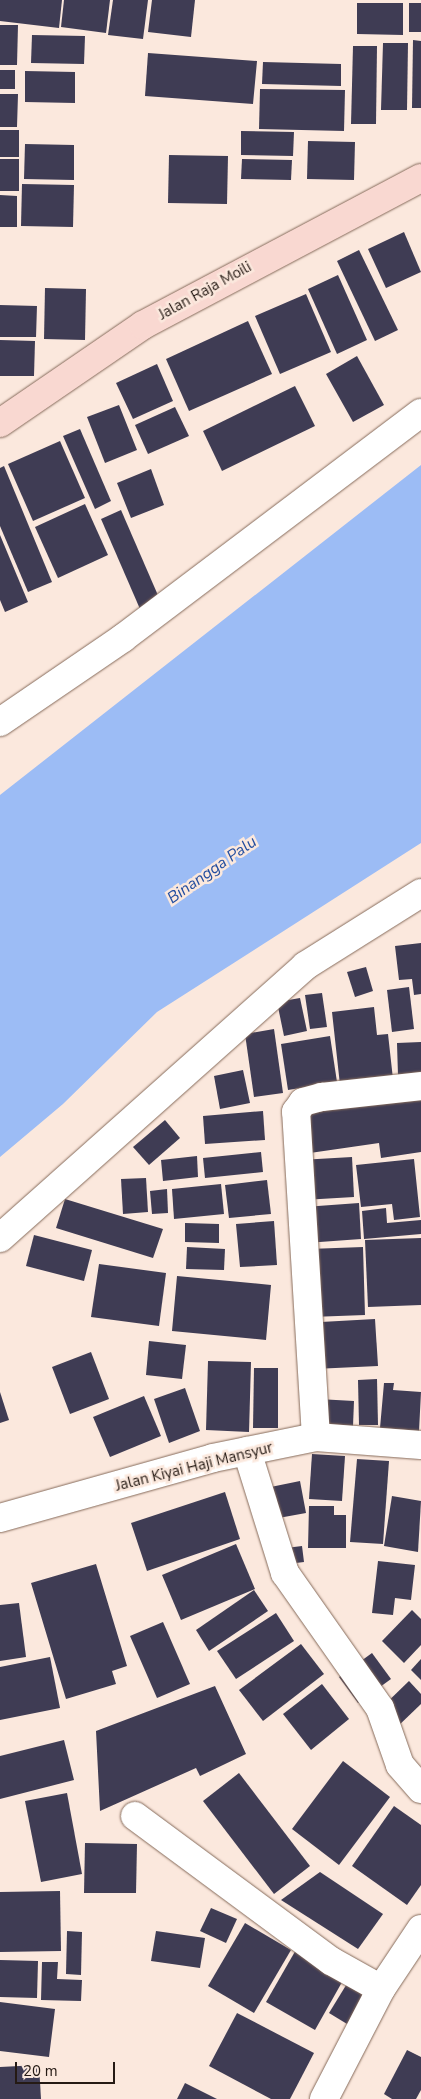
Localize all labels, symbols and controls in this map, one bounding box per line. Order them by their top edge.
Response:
street label: Jalan Raja Moili [155,258,255,324]
water label: Binangga Palu [164,832,260,908]
street label: Jalan Kiyai Haji Mansyur [114,1439,274,1495]
scale bar [18,2052,118,2084]
text: 20 m [23,2061,58,2081]

